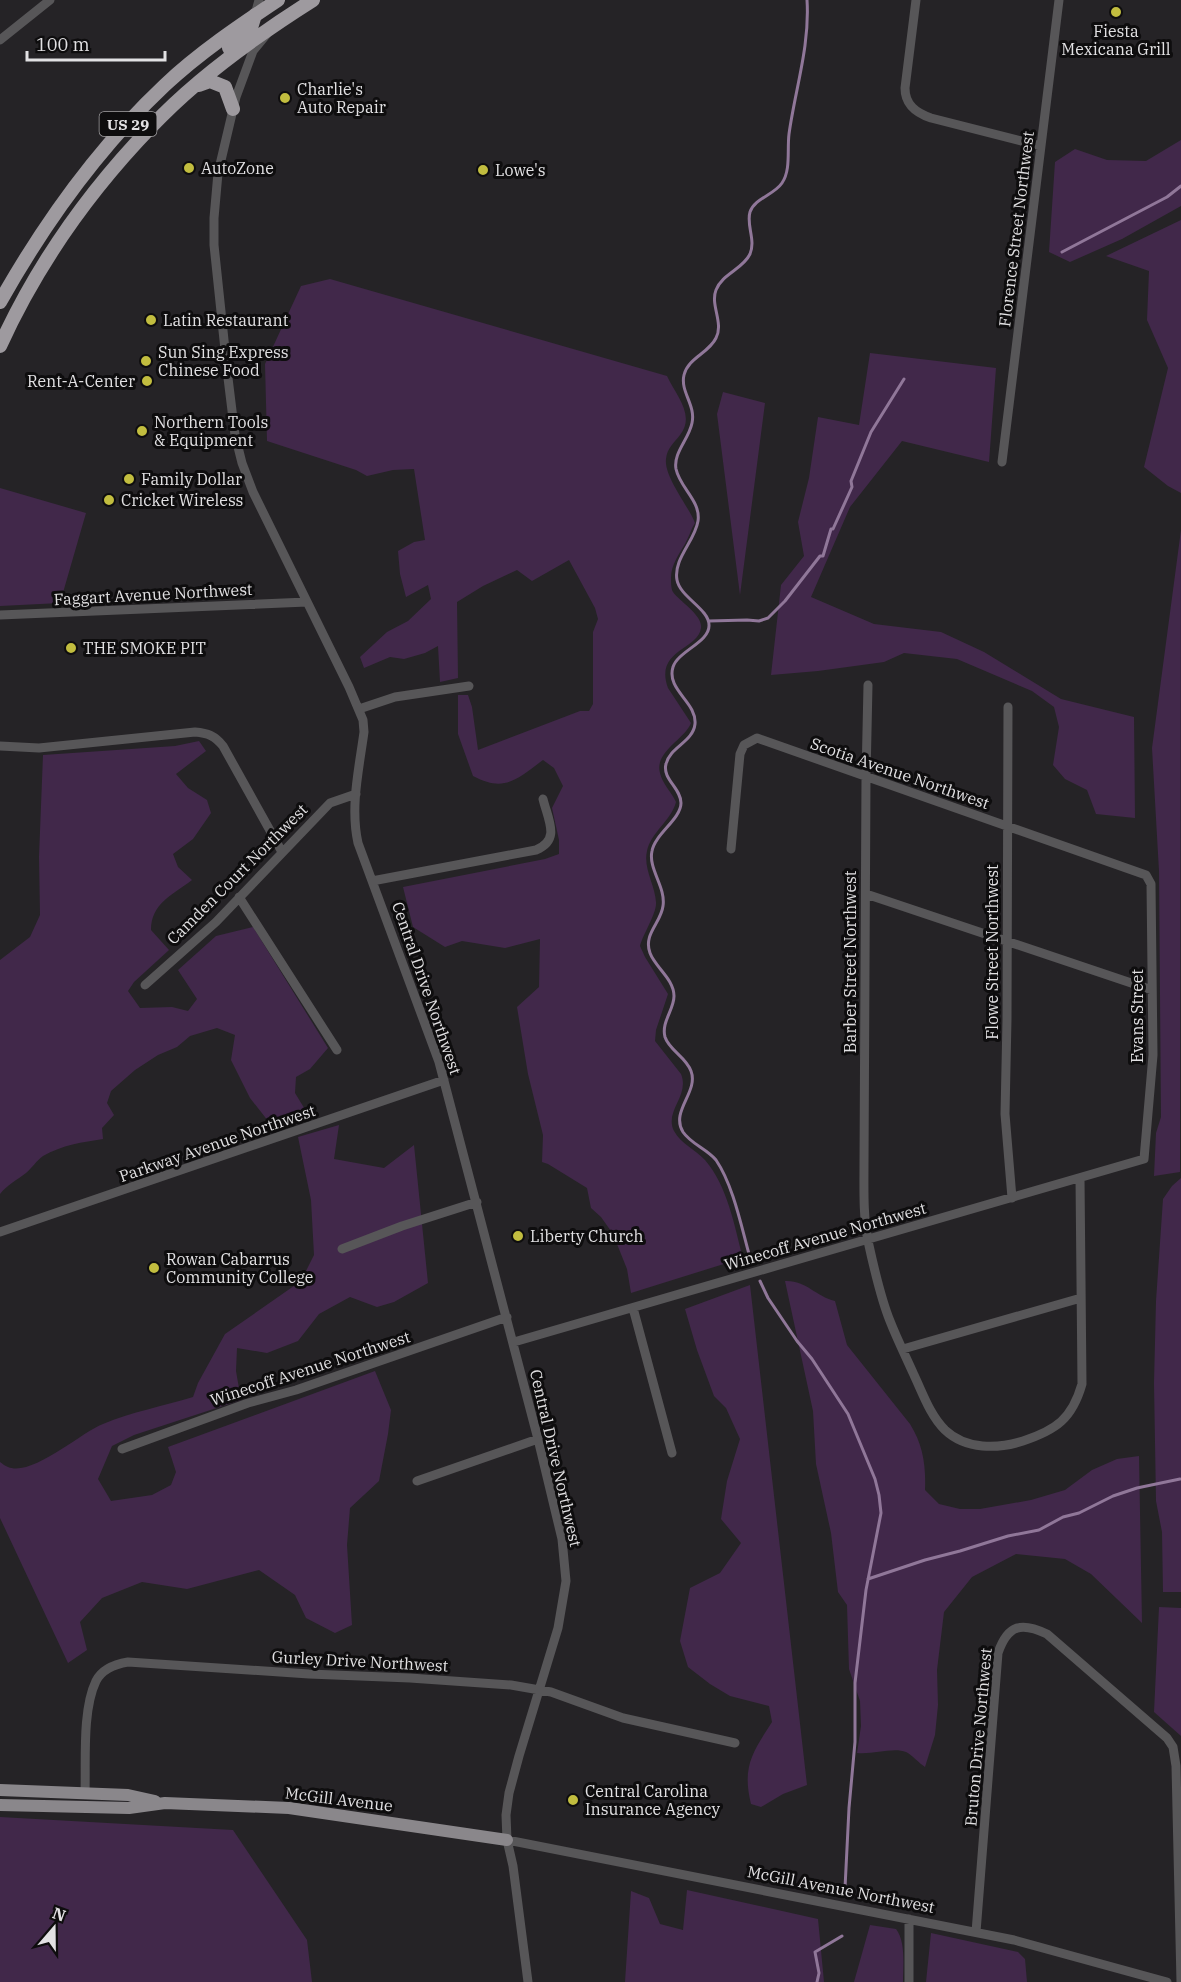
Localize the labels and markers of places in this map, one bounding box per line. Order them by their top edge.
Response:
marker: Fiesta Mexicana Grill [1109,5,1123,19]
place label: Fiesta Mexicana Grill [1061,21,1171,59]
place label: Charlie's Auto Repair [297,79,386,117]
marker: Charlie's Auto Repair [278,91,292,105]
place label: AutoZone [201,158,274,178]
place label: Lowe's [495,160,546,180]
marker: AutoZone [182,161,196,175]
marker: Lowe's [476,163,490,177]
place label: Latin Restaurant [163,310,289,330]
marker: Latin Restaurant [144,313,158,327]
place label: Sun Sing Express Chinese Food [158,342,289,380]
marker: Sun Sing Express Chinese Food [139,354,153,368]
place label: Rent-A-Center [27,371,135,391]
marker: Rent-A-Center [140,374,154,388]
place label: Northern Tools & Equipment [154,412,268,450]
marker: Northern Tools & Equipment [135,424,149,438]
place label: Family Dollar [141,469,242,489]
marker: Family Dollar [122,472,136,486]
place label: Cricket Wireless [121,490,243,510]
marker: Cricket Wireless [102,493,116,507]
place label: THE SMOKE PIT [83,638,206,658]
marker: THE SMOKE PIT [64,641,78,655]
place label: Liberty Church [530,1226,644,1246]
marker: Liberty Church [511,1229,525,1243]
place label: Rowan Cabarrus Community College [166,1249,313,1287]
marker: Rowan Cabarrus Community College [147,1261,161,1275]
place label: Central Carolina Insurance Agency [585,1781,721,1819]
marker: Central Carolina Insurance Agency [566,1793,580,1807]

